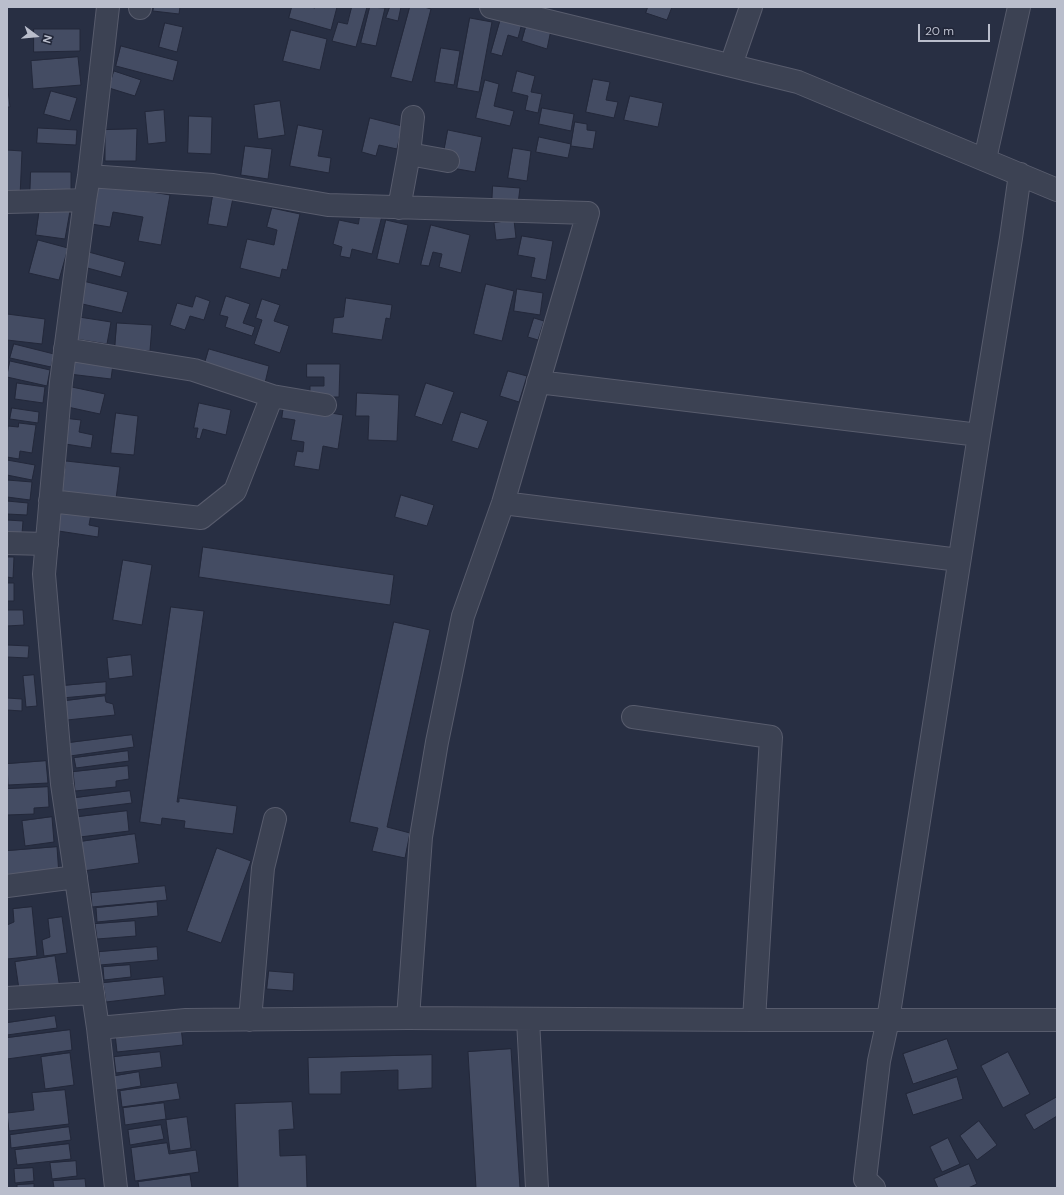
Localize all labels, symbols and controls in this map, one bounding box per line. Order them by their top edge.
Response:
north arrow [16,16,56,56]
scale bar [920,16,992,42]
text: 20 m [925,23,954,39]
text: N [40,34,55,45]

